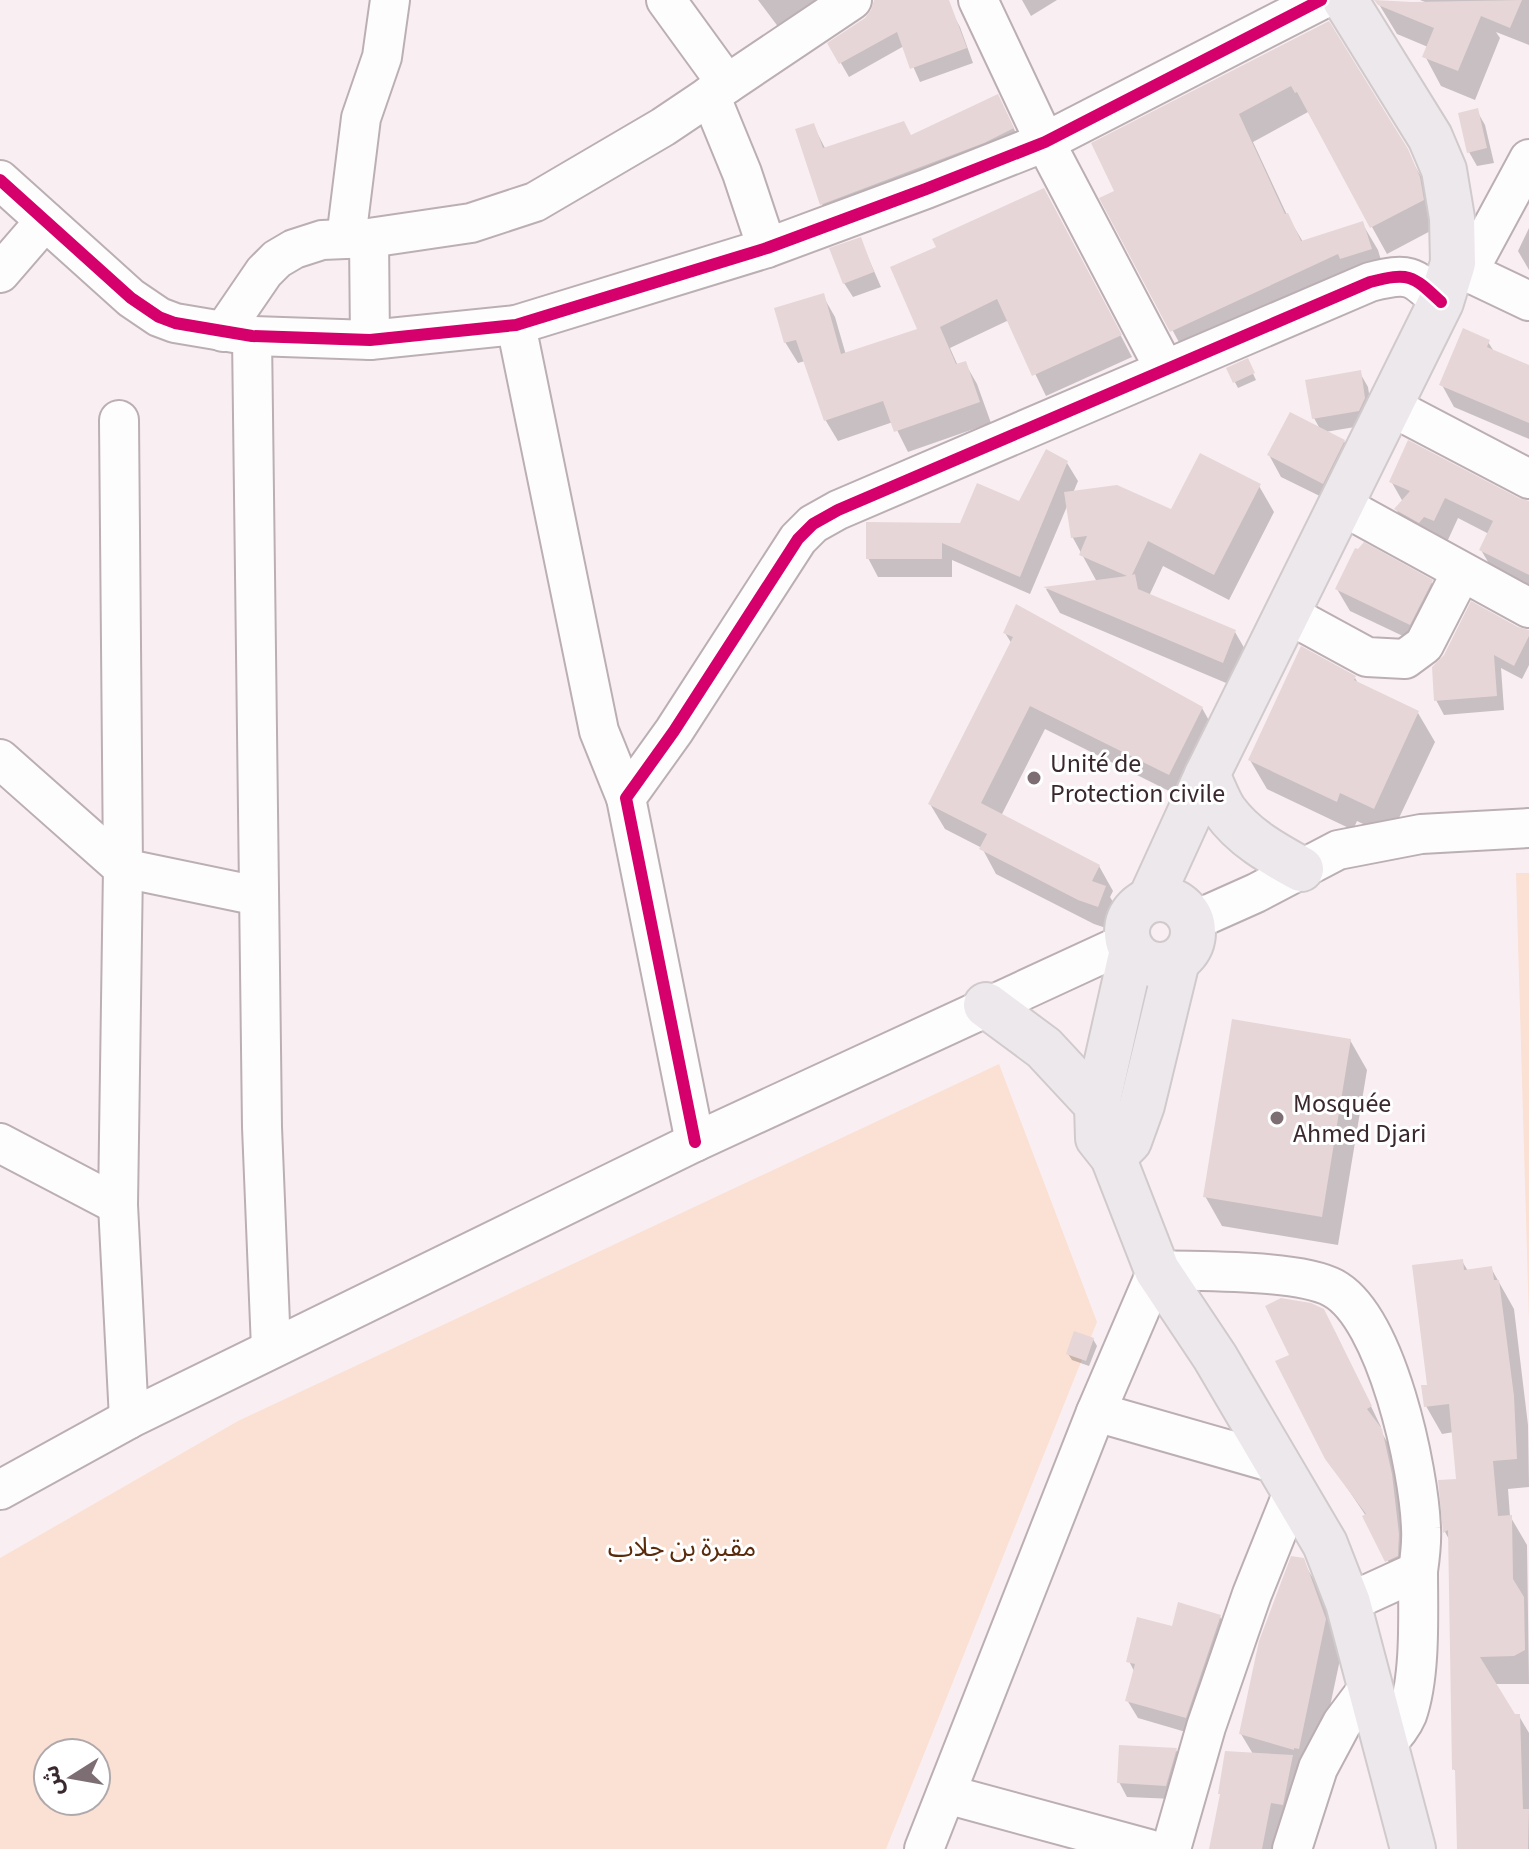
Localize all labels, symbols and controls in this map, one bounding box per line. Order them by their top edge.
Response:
place label: Unité de Protection civile [1050,745,1225,812]
marker: Unité de Protection civile [1025,769,1043,787]
place label: Mosquée Ahmed Djari [1293,1085,1426,1152]
marker: Mosquée Ahmed Djari [1268,1109,1286,1127]
park label: مقبرة بن جلاب [608,1529,756,1566]
north arrow [32,1737,112,1817]
text: ش [35,1763,72,1798]

